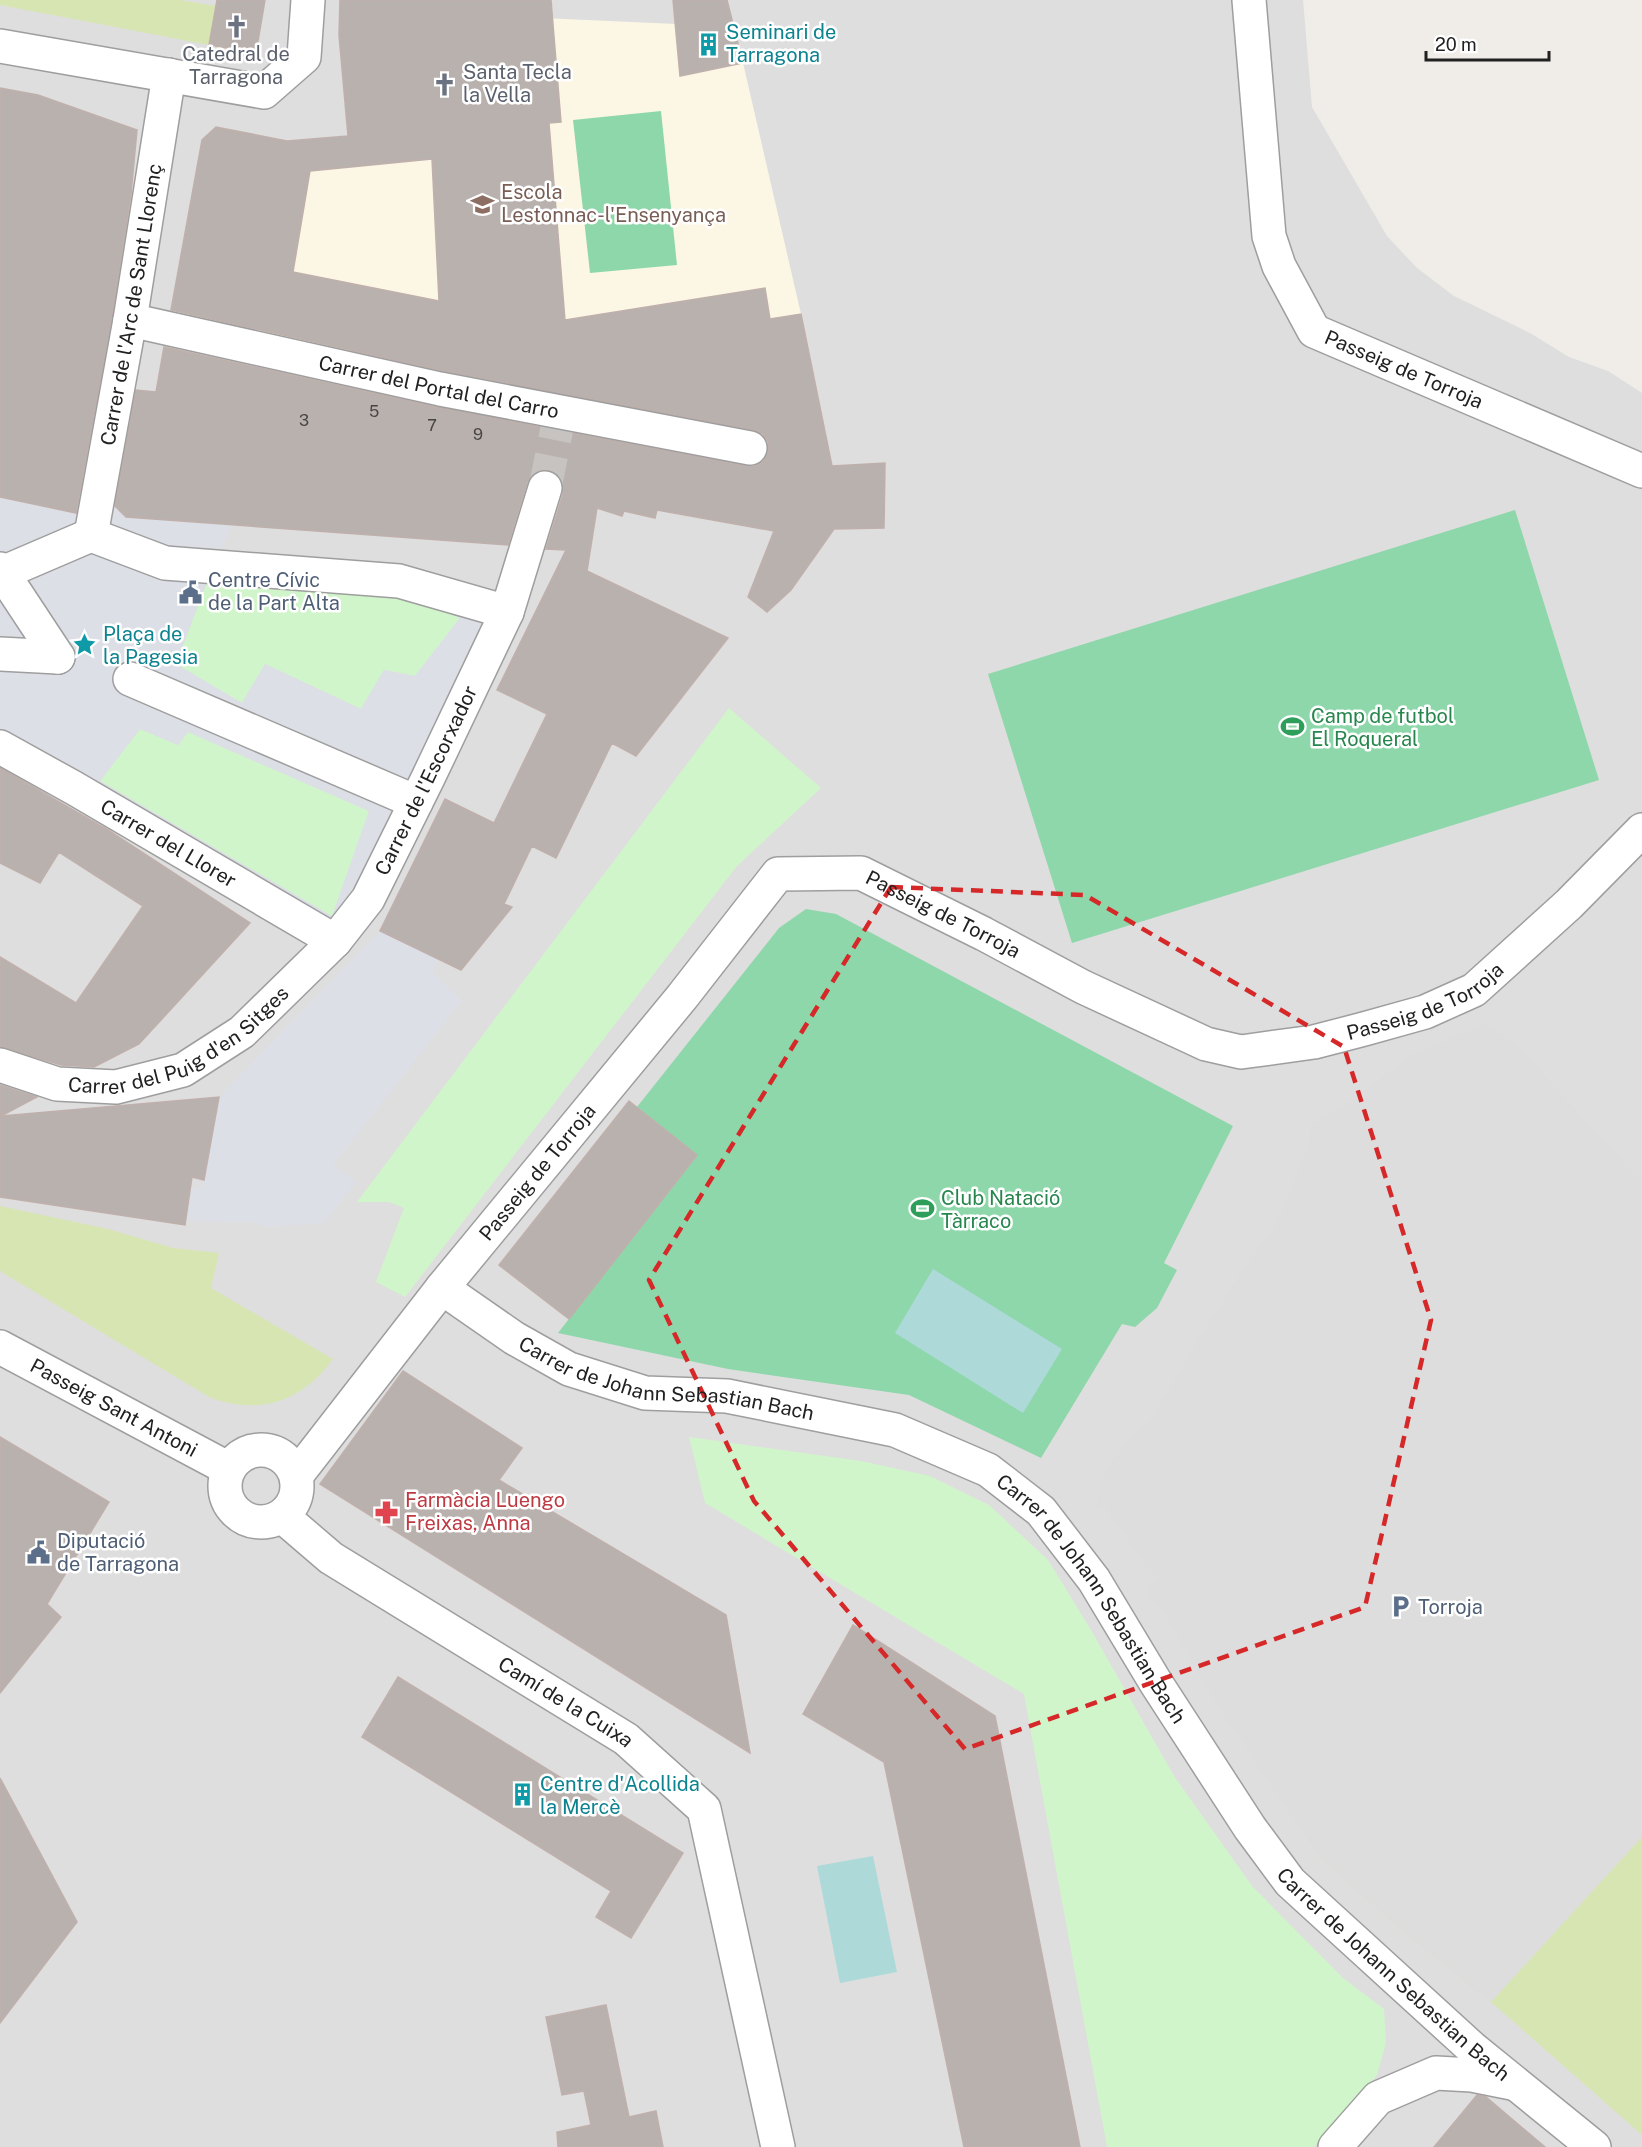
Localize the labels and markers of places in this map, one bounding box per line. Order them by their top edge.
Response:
church icon: Catedral de Tarragona [223,13,249,39]
place label: Seminari de Tarragona [726,20,836,67]
building icon: Seminari de Tarragona [695,31,721,57]
place label: Catedral de Tarragona [182,42,290,89]
place label: Santa Tecla la Vella [463,60,572,107]
church icon: Santa Tecla la Vella [432,71,458,97]
place label: Escola Lestonnac-l'Ensenyança [501,180,726,227]
school or university icon: Escola Lestonnac-l'Ensenyança [470,191,496,217]
place label: Centre Cívic de la Part Alta [208,568,340,615]
public building icon: Centre Cívic de la Part Alta [177,579,203,605]
place label: Plaça de la Pagesia [103,622,198,669]
place icon: Plaça de la Pagesia [72,632,98,658]
place label: Camp de futbol El Roqueral [1311,704,1454,751]
sports icon: Camp de futbol El Roqueral [1280,714,1306,740]
place label: Club Natació Tàrraco [941,1186,1060,1233]
sports icon: Club Natació Tàrraco [910,1196,936,1222]
place label: Farmàcia Luengo Freixas, Anna [405,1488,565,1535]
pharmacy icon: Farmàcia Luengo Freixas, Anna [374,1499,400,1525]
place label: Diputació de Tarragona [57,1529,179,1576]
public building icon: Diputació de Tarragona [26,1540,52,1566]
parking icon: Torroja [1387,1594,1413,1620]
place label: Torroja [1418,1595,1483,1619]
place label: Centre d'Acollida la Mercè [540,1772,700,1819]
building icon: Centre d'Acollida la Mercè [509,1782,535,1808]

